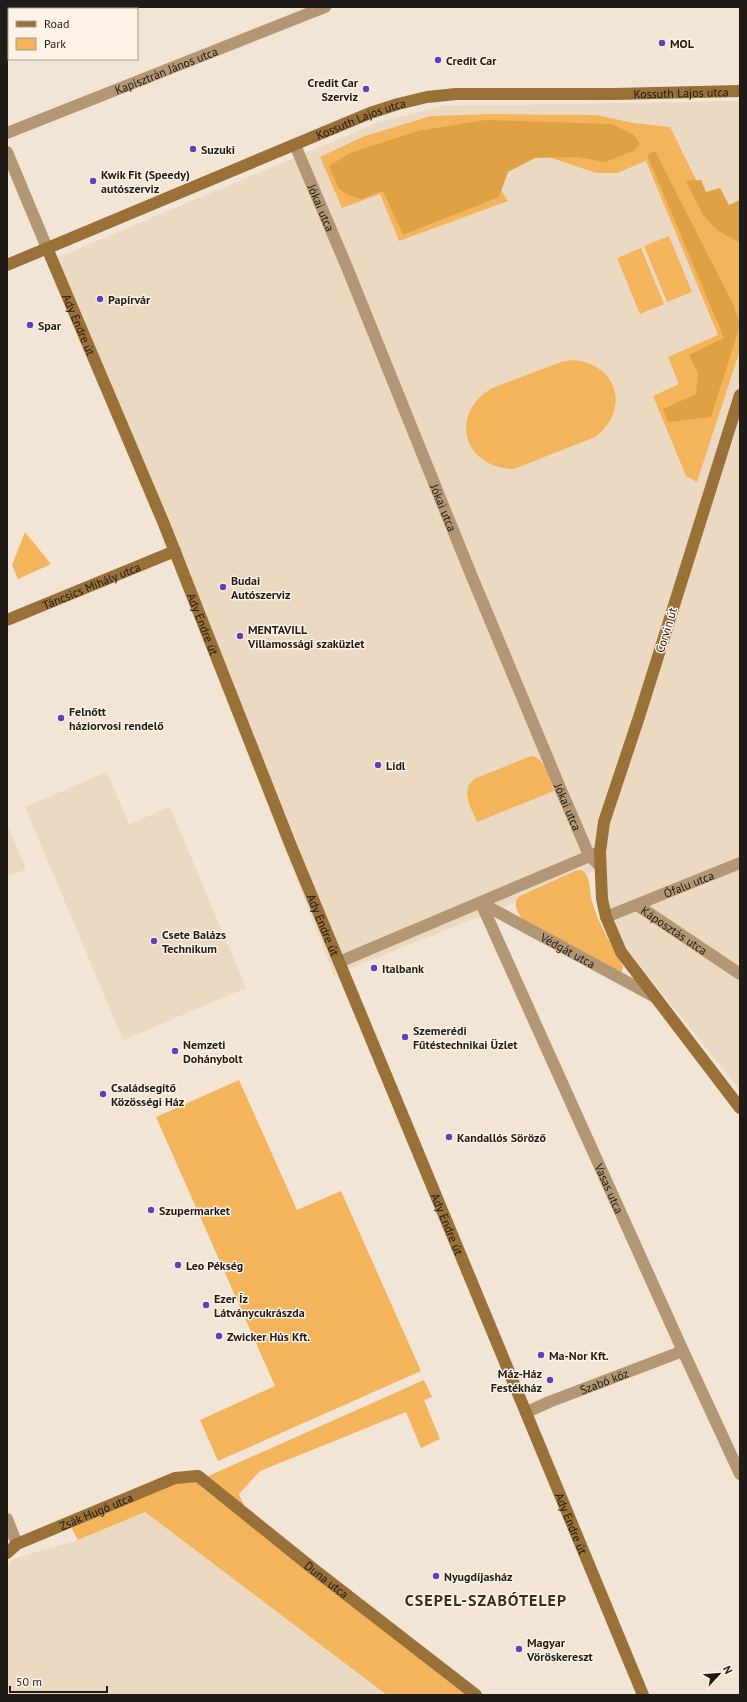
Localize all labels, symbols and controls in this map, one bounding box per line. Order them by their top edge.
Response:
legend [8,8,138,60]
text: Road [44,16,69,31]
text: Park [44,36,66,51]
place label: MOL [670,36,695,51]
marker: MOL [657,38,667,48]
street label: Kapisztrán János utca [112,43,220,97]
place label: Credit Car [446,53,497,68]
marker: Credit Car [433,55,443,65]
place label: Credit Car Szerviz [308,75,359,104]
marker: Credit Car Szerviz [361,84,371,94]
street label: Kossuth Lajos utca [633,84,729,101]
street label: Kossuth Lajos utca [313,95,407,142]
place label: Suzuki [201,142,235,157]
marker: Suzuki [188,144,198,154]
place label: Kwik Fit (Speedy) autószerviz [101,167,190,196]
marker: Kwik Fit (Speedy) autószerviz [88,176,98,186]
street label: Jókai utca [305,181,338,234]
street label: Ady Endre út [60,291,99,357]
place label: Papírvár [108,292,151,307]
marker: Papírvár [95,294,105,304]
place label: Spar [38,318,62,333]
marker: Spar [25,320,35,330]
street label: Jókai utca [427,481,460,534]
street label: Táncsics Mihály utca [40,559,142,612]
place label: Budai Autószerviz [231,573,291,602]
marker: Budai Autószerviz [218,582,228,592]
street label: Ady Endre út [184,591,222,657]
street label: Corvin út [652,606,680,654]
place label: MENTAVILL Villamossági szaküzlet [247,622,365,651]
marker: MENTAVILL Villamossági szaküzlet [235,631,245,641]
place label: Felnőtt háziorvosi rendelő [69,704,164,733]
marker: Felnőtt háziorvosi rendelő [56,713,66,723]
place label: Lidl [386,758,406,773]
marker: Lidl [373,760,383,770]
street label: Jókai utca [551,780,585,833]
street label: Ófalu utca [661,867,716,901]
street label: Ady Endre út [304,892,343,958]
street label: Káposztás utca [638,902,710,958]
place label: Csete Balázs Technikum [162,927,226,956]
street label: Védgát utca [537,929,598,971]
marker: Csete Balázs Technikum [149,936,159,946]
place label: Italbank [382,961,424,976]
marker: Italbank [369,963,379,973]
place label: Szemerédi Fűtéstechnikai Üzlet [413,1023,518,1052]
marker: Szemerédi Fűtéstechnikai Üzlet [400,1032,410,1042]
place label: Nemzeti Dohánybolt [183,1037,243,1066]
marker: Nemzeti Dohánybolt [170,1046,180,1056]
place label: Családsegítő Közösségi Ház [111,1080,185,1109]
marker: Családsegítő Közösségi Ház [98,1089,108,1099]
place label: Kandallós Söröző [457,1130,546,1145]
marker: Kandallós Söröző [444,1132,454,1142]
street label: Vasas utca [591,1160,627,1216]
street label: Ady Endre út [428,1191,467,1257]
place label: Szupermarket [159,1203,231,1218]
marker: Szupermarket [146,1205,156,1215]
place label: Leo Pékség [186,1258,243,1273]
marker: Leo Pékség [173,1260,183,1270]
place label: Ezer Íz Látványcukrászda [214,1291,305,1320]
marker: Ezer Íz Látványcukrászda [201,1300,211,1310]
place label: Zwicker Hús Kft. [227,1329,310,1344]
marker: Zwicker Hús Kft. [214,1331,224,1341]
place label: Ma-Nor Kft. [549,1348,609,1363]
marker: Ma-Nor Kft. [536,1350,546,1360]
street label: Szabó köz [577,1365,631,1397]
place label: Máz-Ház Festékház [491,1366,542,1395]
marker: Máz-Ház Festékház [545,1375,555,1385]
street label: Zsák Hugó utca [57,1489,135,1533]
street label: Ady Endre út [552,1490,591,1556]
street label: Duna utca [302,1558,352,1601]
place label: Nyugdíjasház [444,1569,513,1584]
marker: Nyugdíjasház [431,1571,441,1581]
district label: CSEPEL-SZABÓTELEP [405,1590,567,1610]
place label: Magyar Vöröskereszt [526,1635,594,1664]
marker: Magyar Vöröskereszt [514,1644,524,1654]
north arrow [699,1654,739,1694]
text: N [720,1663,736,1676]
scale bar [10,1668,107,1694]
text: 50 m [16,1674,42,1689]

